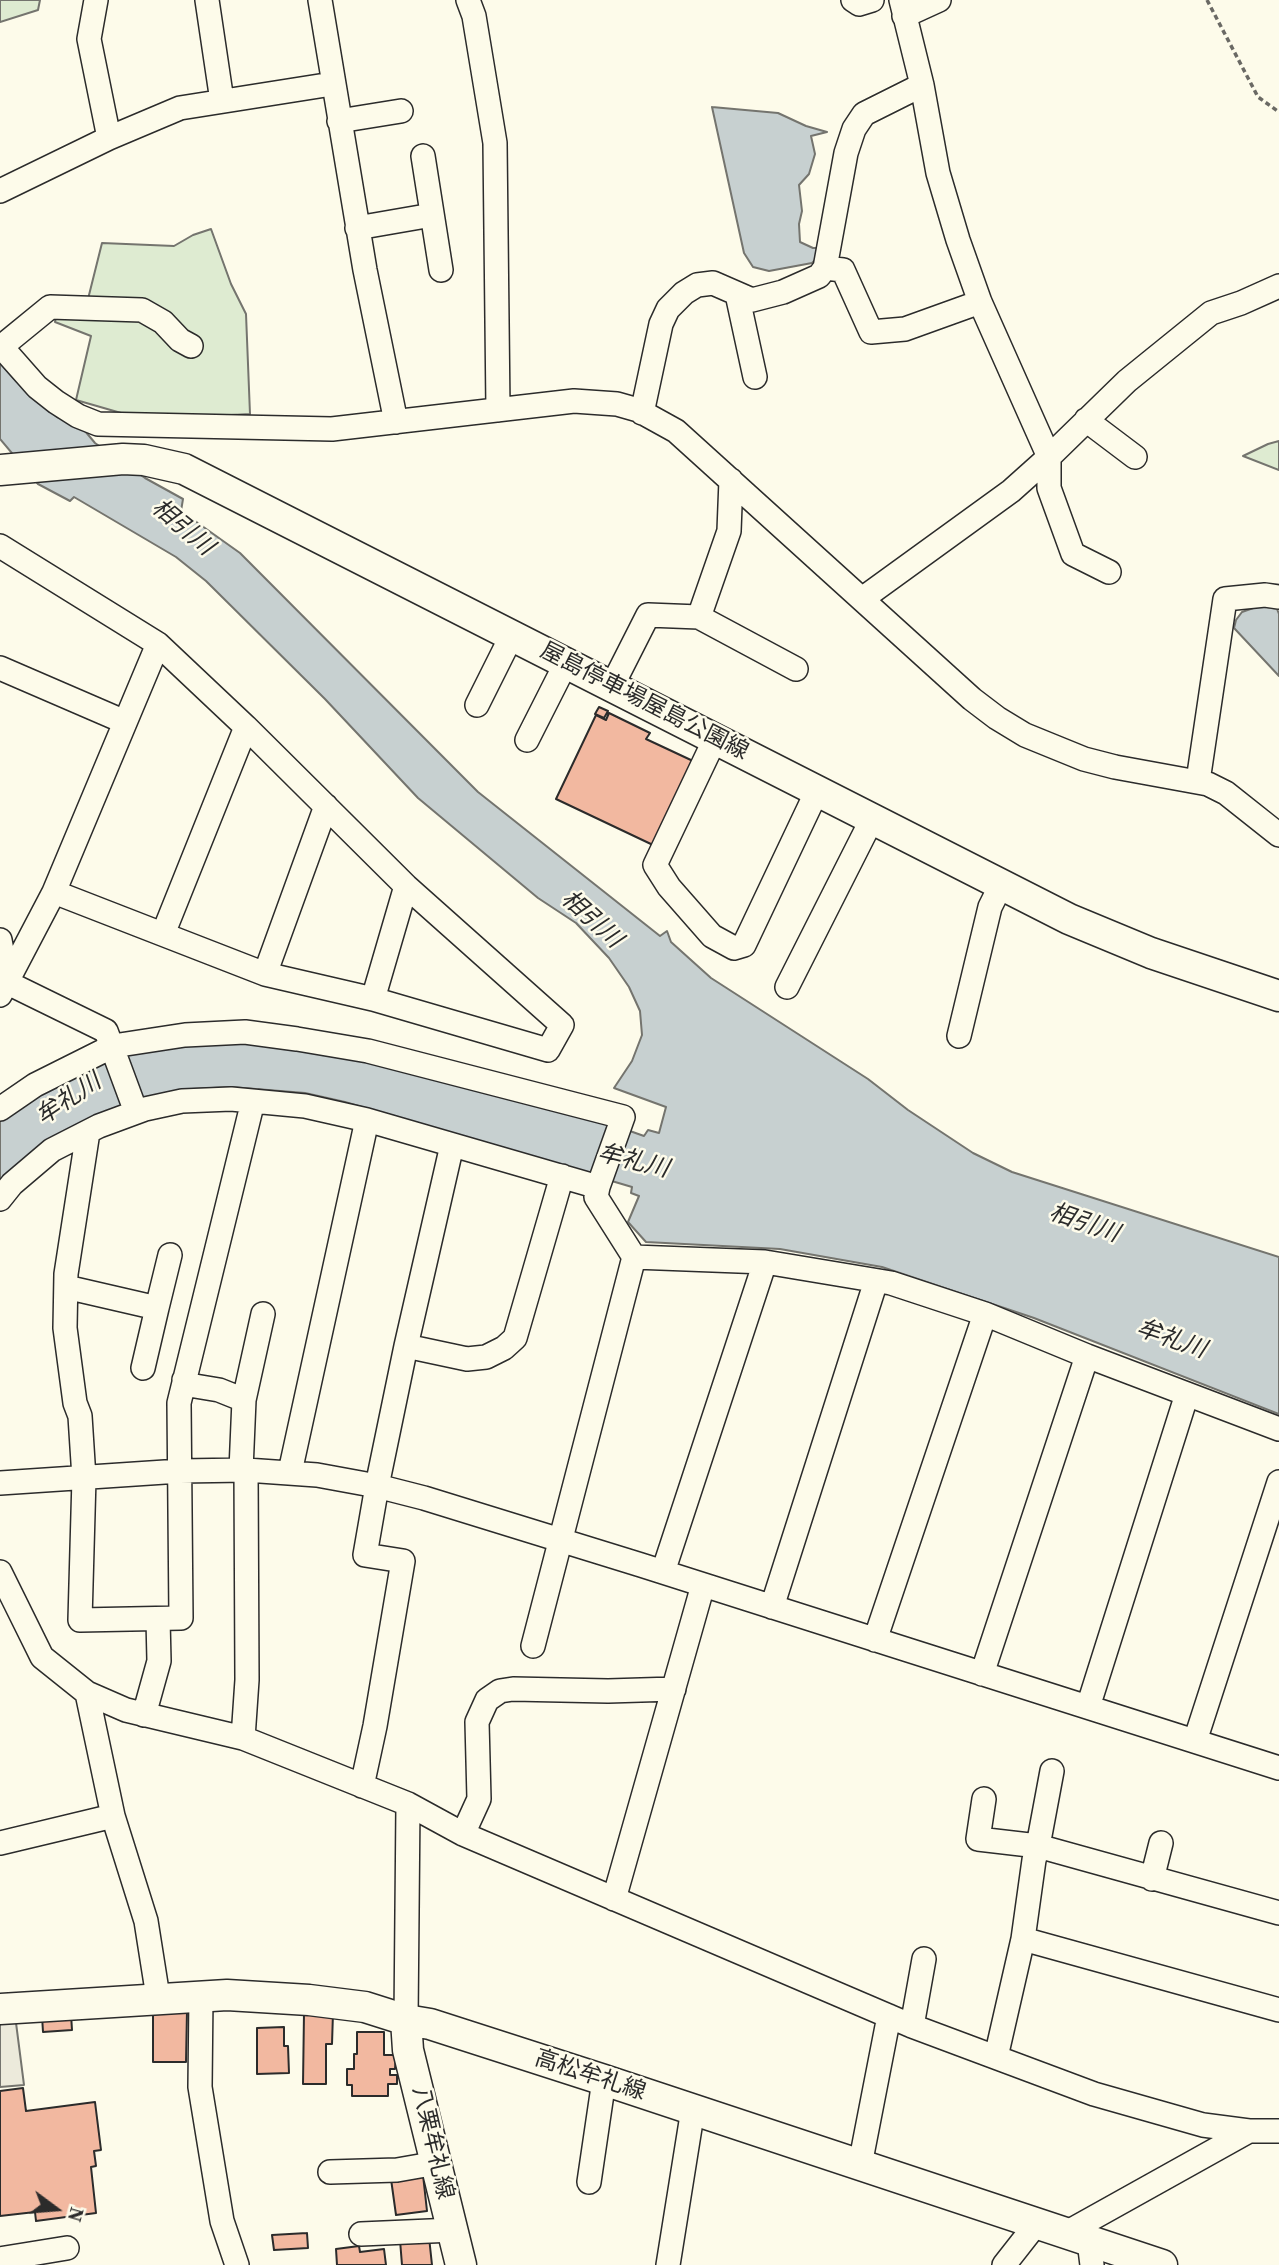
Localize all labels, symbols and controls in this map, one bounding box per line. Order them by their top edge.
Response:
water label: 相引川 [145,494,219,562]
street label: 屋島停車場屋島公園線 [535,637,753,767]
water label: 相引川 [555,885,627,955]
water label: 牟礼川 [31,1068,107,1132]
water label: 牟礼川 [595,1139,671,1185]
water label: 相引川 [1045,1199,1123,1249]
water label: 牟礼川 [1132,1315,1210,1365]
street label: 高松牟礼線 [531,2045,649,2107]
street label: 八栗牟礼線 [406,2084,458,2202]
north arrow [21,2174,91,2244]
text: N [62,2205,91,2225]

